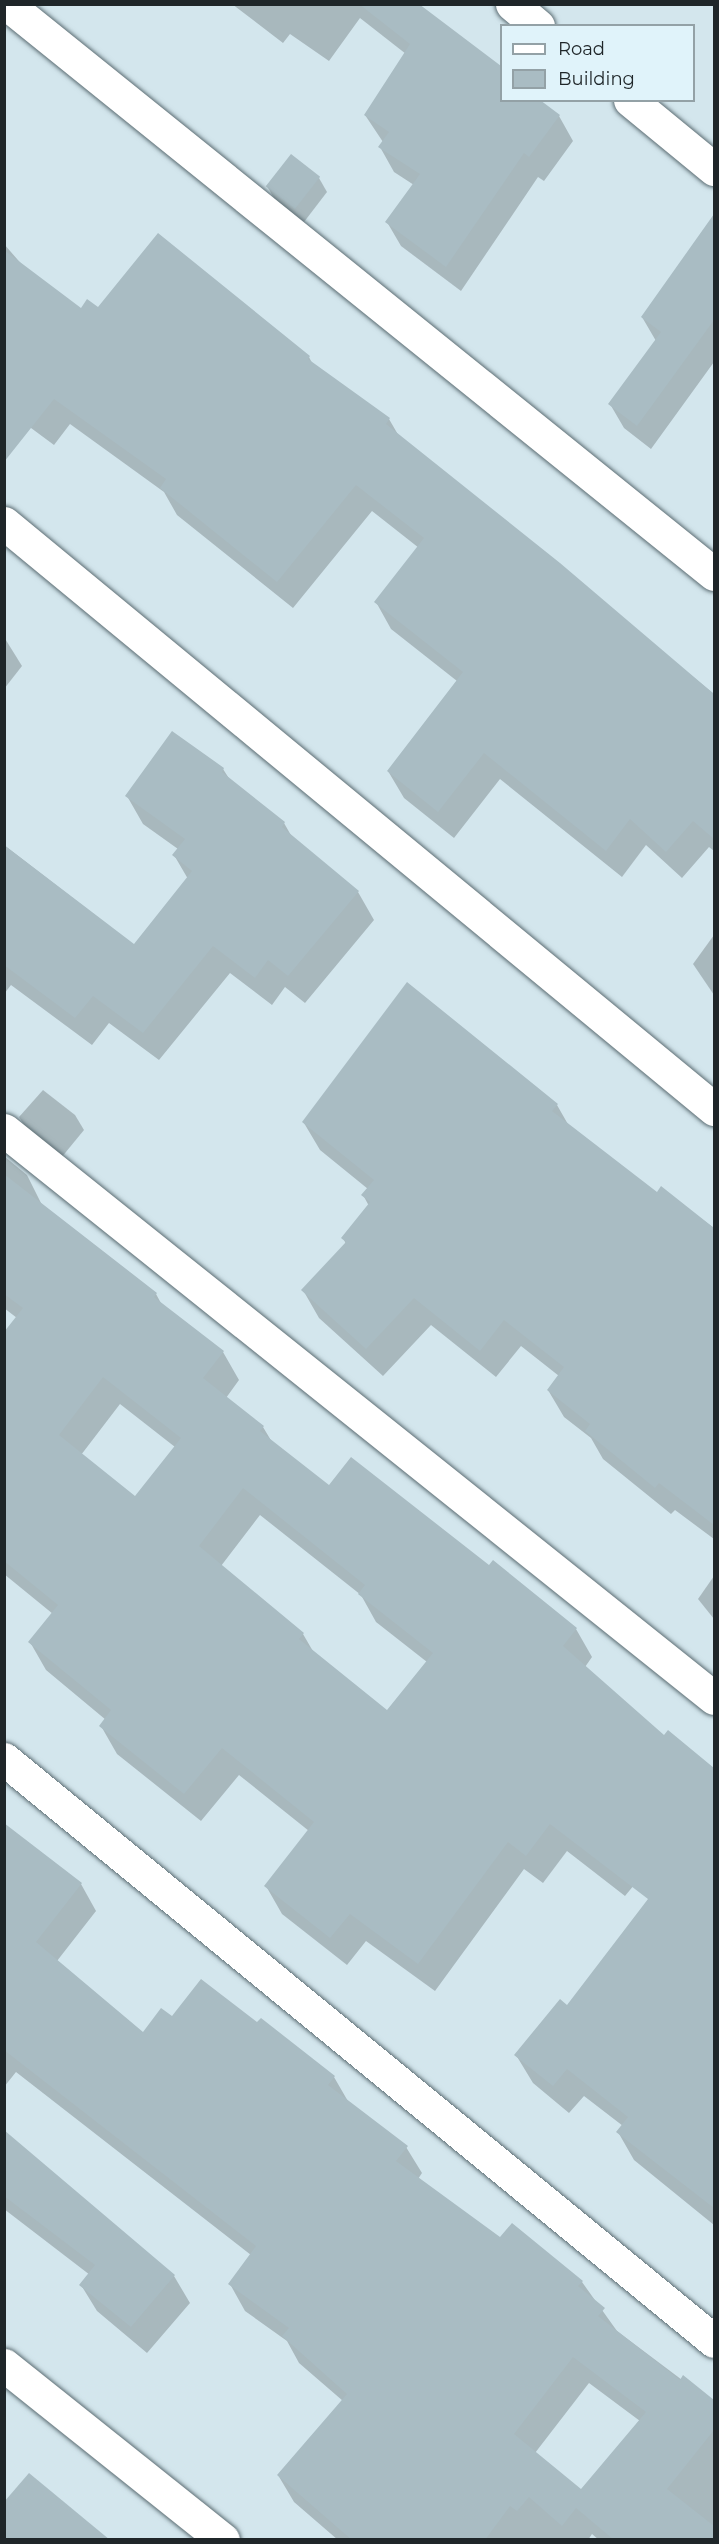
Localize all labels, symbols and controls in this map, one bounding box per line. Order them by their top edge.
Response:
legend [500,24,695,102]
text: Road [558,38,605,60]
text: Building [558,68,635,90]

